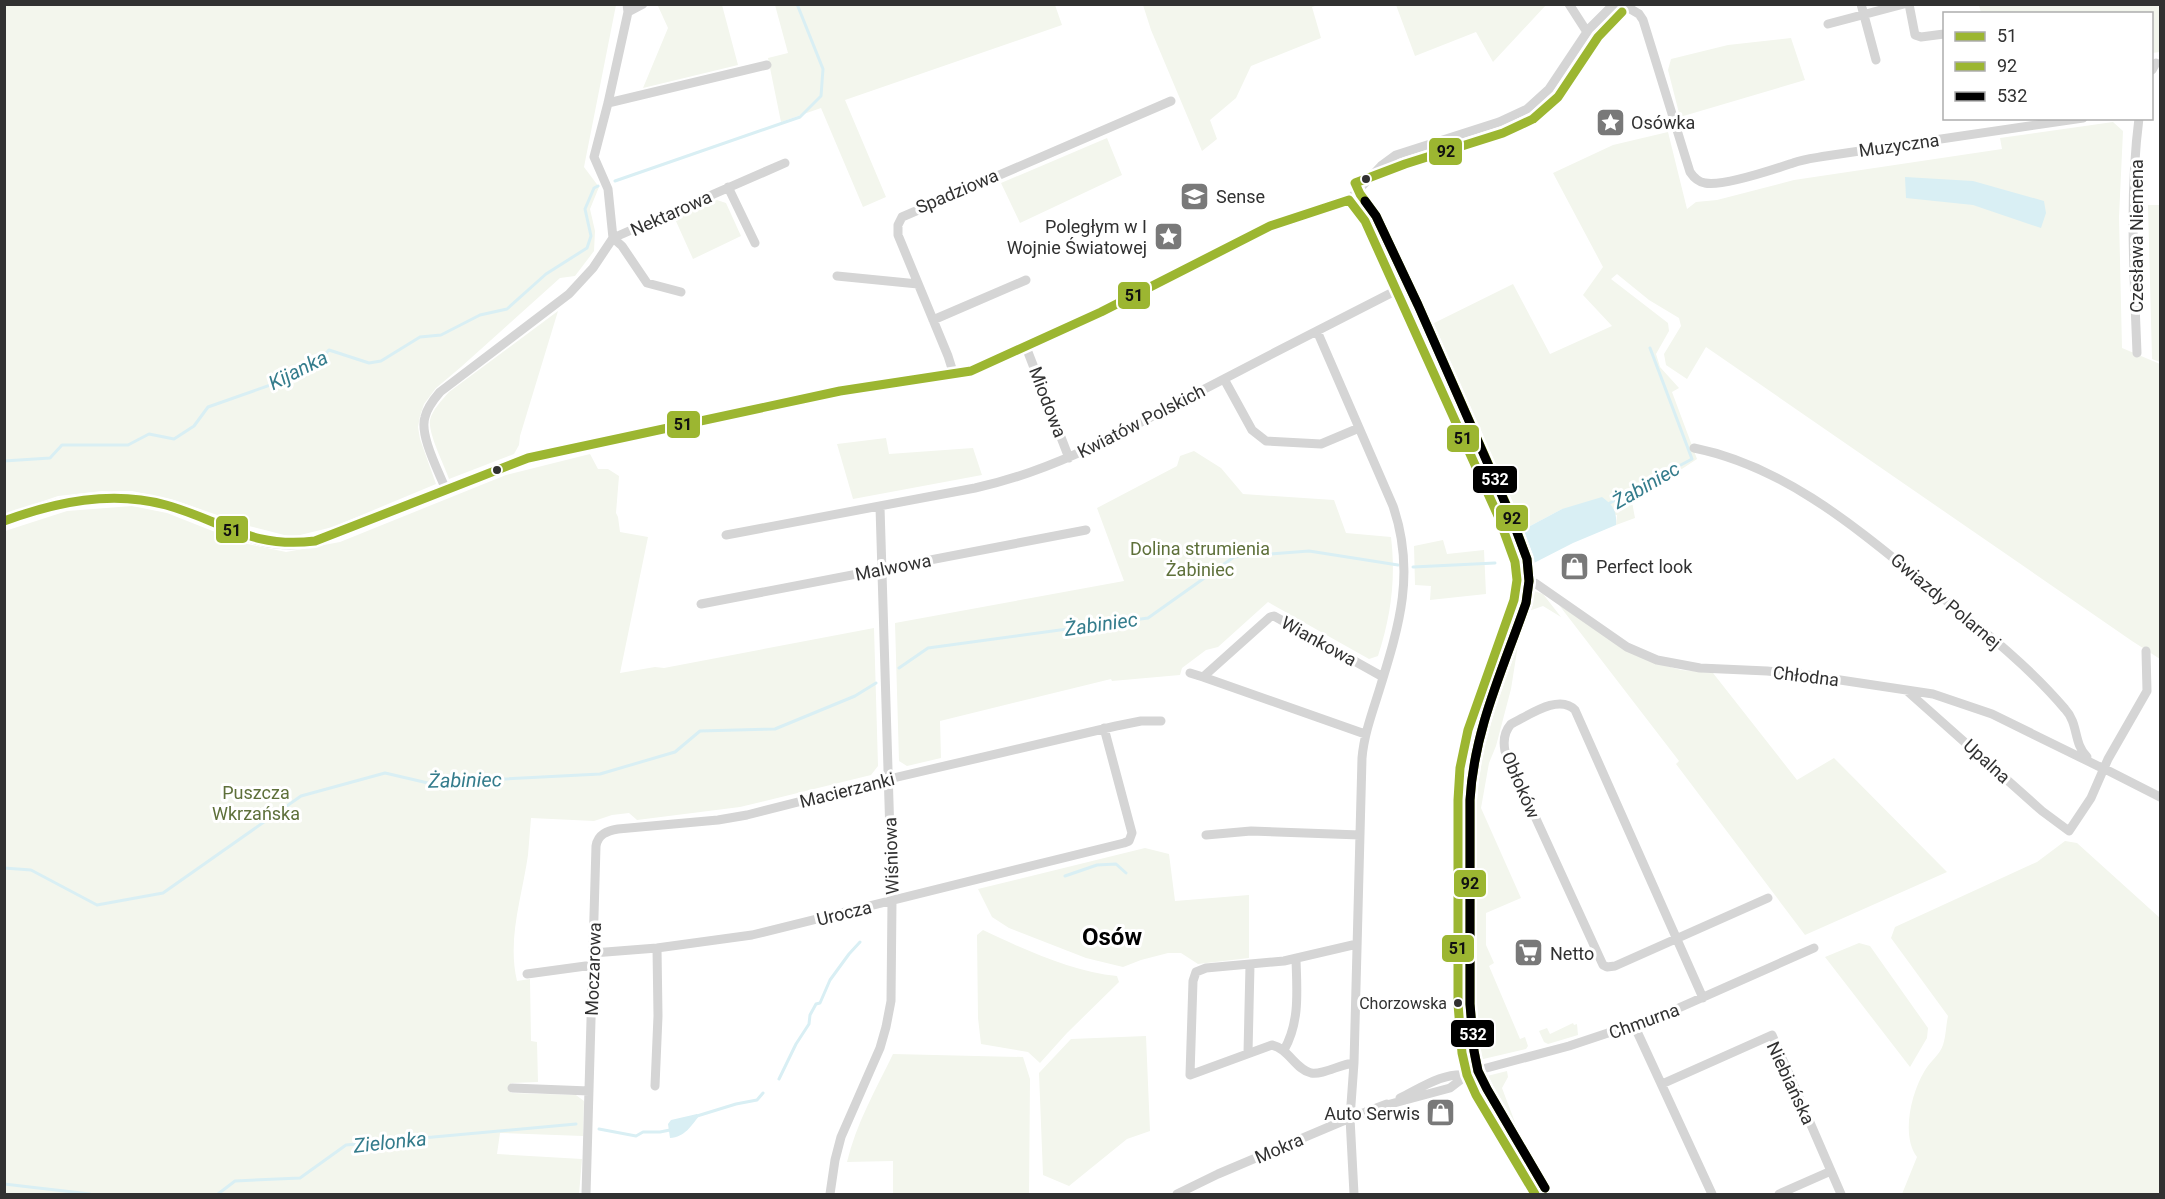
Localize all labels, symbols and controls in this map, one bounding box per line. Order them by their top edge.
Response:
legend [1943,12,2153,120]
text: 51 [1997,25,2017,46]
text: 92 [1997,55,2017,76]
text: 532 [1997,85,2027,106]
place icon: Osówka [1594,106,1626,138]
place label: Osówka [1631,112,1695,133]
street label: Muzyczna [1857,129,1941,161]
line badge: 92 [1428,137,1463,166]
text: 92 [1437,142,1455,161]
street label: Czesława Niemena [2126,159,2147,313]
street label: Spadziowa [913,164,1001,218]
unlabelled marker [1360,173,1372,185]
school or university icon: Sense [1179,180,1211,212]
street label: Nektarowa [627,186,715,240]
place label: Sense [1216,186,1265,207]
place label: Poległym w I Wojnie Światowej [1007,216,1147,258]
place icon: Poległym w I Wojnie Światowej [1152,220,1184,252]
line badge: 51 [1117,281,1151,310]
text: 51 [1125,286,1143,305]
water label: Kijanka [264,345,332,395]
street label: Miodowa [1025,364,1071,440]
street label: Kwiatów Polskich [1074,380,1208,462]
line badge: 51 [666,410,701,439]
text: 51 [674,415,692,434]
line badge: 51 [1446,424,1480,453]
text: 51 [1454,429,1472,448]
water label: Żabiniec [1607,456,1684,514]
unlabelled marker [491,464,503,476]
line badge: 532 [1472,465,1518,494]
text: 532 [1481,470,1509,489]
line badge: 92 [1495,504,1529,532]
text: 92 [1503,509,1521,528]
line badge: 51 [215,515,249,544]
text: 51 [223,521,241,540]
park label: Dolina strumienia Żabiniec [1130,538,1270,580]
street label: Malwowa [853,549,933,585]
street label: Gwiazdy Polarnej [1887,549,2005,653]
shop icon: Perfect look [1559,550,1591,582]
place label: Perfect look [1596,556,1693,577]
water label: Żabiniec [1062,607,1139,641]
street label: Wiankowa [1278,612,1360,670]
street label: Chłodna [1772,662,1840,690]
street label: Upalna [1959,735,2015,787]
street label: Obłoków [1498,748,1545,822]
water label: Żabiniec [427,767,502,793]
street label: Macierzanki [797,768,897,812]
park label: Puszcza Wkrzańska [212,782,300,824]
street label: Wiśniowa [879,817,903,895]
line badge: 92 [1453,869,1487,898]
text: 92 [1461,874,1479,893]
street label: Urocza [814,896,874,930]
street label: Moczarowa [581,922,605,1016]
district label: Osów [1082,923,1142,951]
line badge: 51 [1441,934,1475,963]
supermarket icon: Netto [1513,937,1545,969]
text: 51 [1449,939,1467,958]
place label: Netto [1550,943,1594,964]
place label: Chorzowska [1359,994,1447,1013]
marker: Chorzowska [1452,997,1464,1009]
street label: Chmurna [1606,999,1682,1043]
line badge: 532 [1450,1019,1495,1048]
text: 532 [1459,1025,1487,1044]
street label: Niebiańska [1763,1038,1819,1128]
shop icon: Auto Serwis [1425,1097,1457,1129]
place label: Auto Serwis [1324,1103,1420,1124]
water label: Zielonka [351,1126,428,1158]
street label: Mokra [1252,1128,1306,1168]

